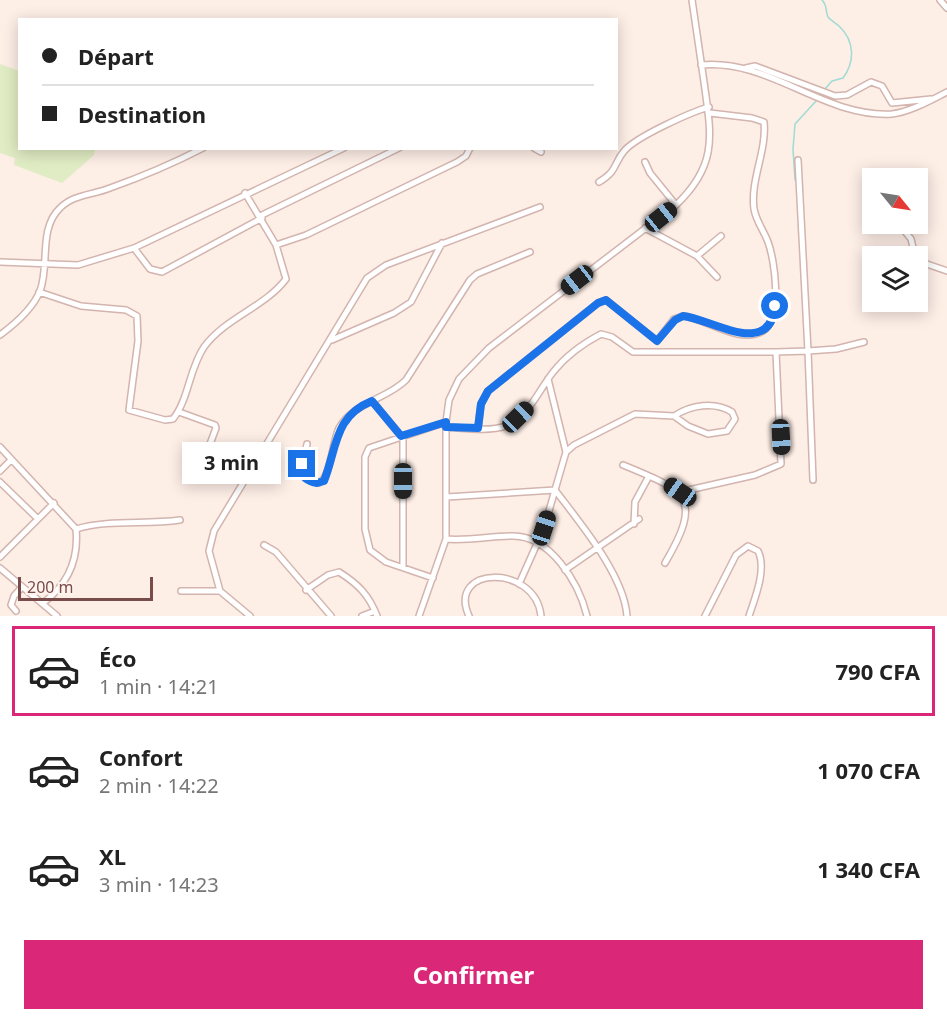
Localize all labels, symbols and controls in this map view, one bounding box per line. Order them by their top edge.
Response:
text: Départ [78,41,154,71]
text: Destination [78,99,206,129]
north arrow [862,168,928,234]
map controls [862,168,928,312]
car [641,199,681,235]
button: layers [862,246,928,312]
car [557,262,597,298]
route start [761,292,788,319]
car [499,398,537,436]
car [771,419,791,455]
callout: 3 min [182,443,281,485]
text: 3 min [204,449,259,476]
route end [288,450,315,477]
car [394,463,412,499]
car [660,474,700,510]
car [530,508,558,548]
scale bar [18,574,153,602]
text: 200 m [27,576,74,598]
text: Éco [99,643,136,673]
icon: car [27,644,81,698]
text: 790 CFA [836,656,920,686]
text: 1 min · 14:21 [99,673,219,700]
text: Confort [99,742,183,772]
icon: car [27,743,81,797]
text: 1 070 CFA [817,755,920,785]
text: 2 min · 14:22 [99,772,219,799]
text: XL [99,841,126,871]
icon: car [27,842,81,896]
text: 1 340 CFA [817,854,920,884]
text: 3 min · 14:23 [99,871,219,898]
button: Confirmer [24,940,923,1009]

